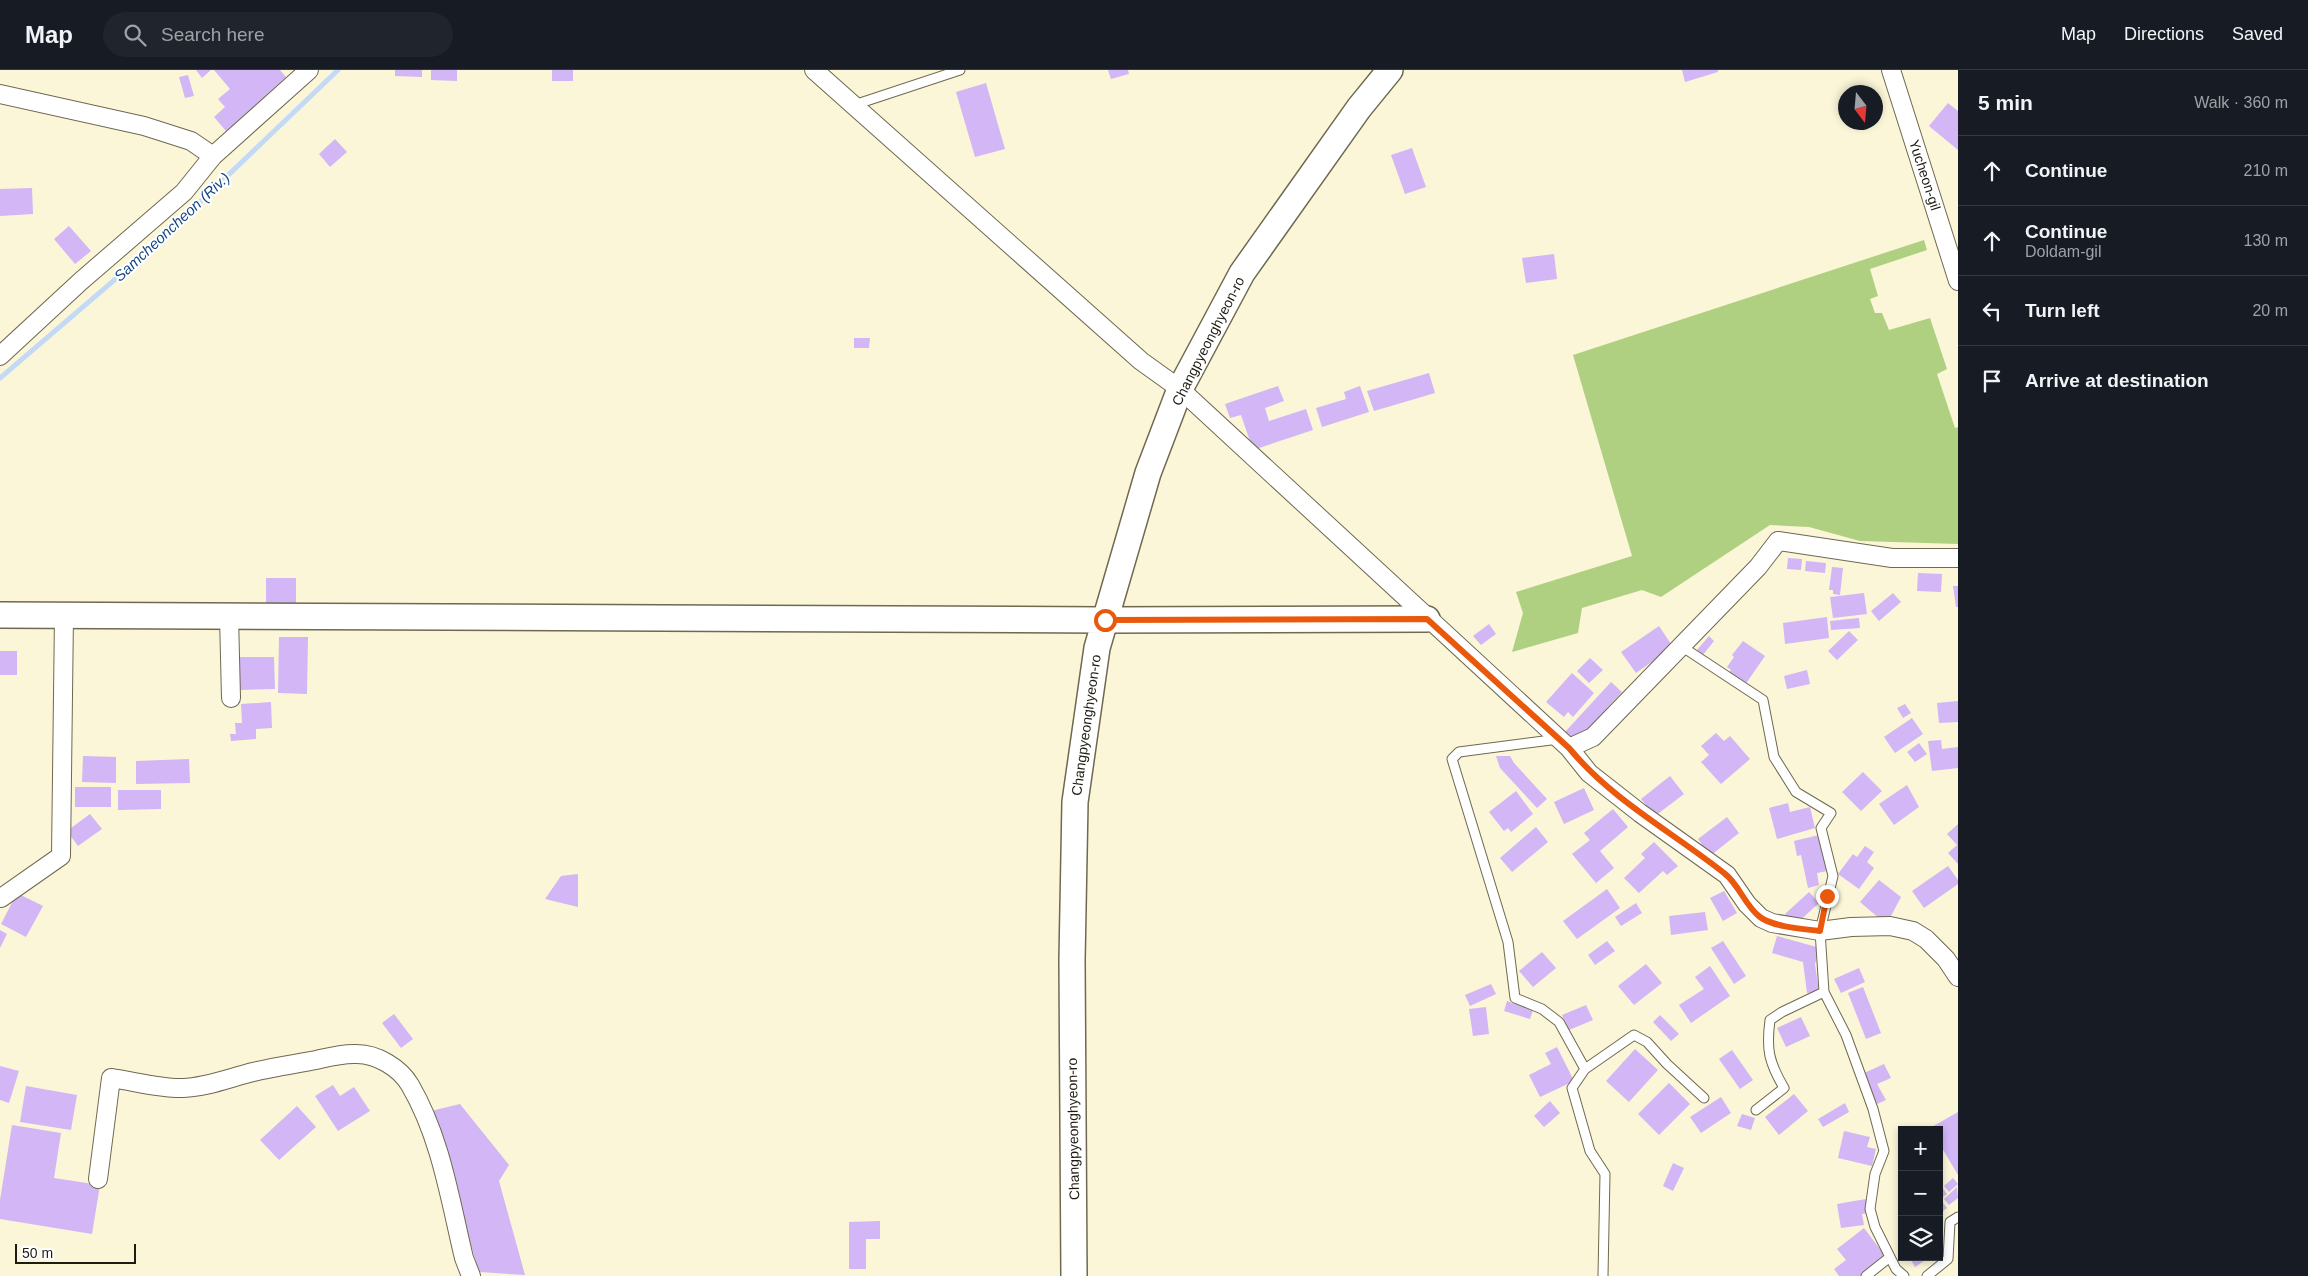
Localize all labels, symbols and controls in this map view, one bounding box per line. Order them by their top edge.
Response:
search box [103,12,453,57]
text: Map [25,21,73,48]
icon: search [121,21,149,49]
text: Search here [161,24,265,45]
text: Map [2061,24,2096,44]
text: Directions [2124,24,2204,44]
text: Saved [2232,24,2283,44]
north arrow [1838,85,1883,130]
text: 5 min [1978,91,2033,114]
text: Walk · 360 m [2194,94,2288,111]
street label: Yucheon-gil [1906,138,1944,212]
icon: ahead [1978,157,2006,185]
text: Continue [2025,160,2107,181]
text: 210 m [2244,162,2288,179]
water label: Samcheoncheon (Riv.) [110,169,233,285]
text: Continue [2025,221,2107,242]
icon: ahead [1978,227,2006,255]
text: 130 m [2244,232,2288,249]
text: Doldam-gil [2025,243,2101,260]
street label: Changpyeonghyeon-ro [1169,274,1248,408]
icon: left [1978,297,2006,325]
text: Turn left [2025,300,2100,321]
text: 20 m [2252,302,2288,319]
icon: arrive [1978,367,2006,395]
text: Arrive at destination [2025,370,2209,391]
route start [1094,609,1117,632]
street label: Changpyeonghyeon-ro [1068,653,1104,797]
route end [1816,885,1839,908]
street label: Changpyeonghyeon-ro [1064,1057,1082,1200]
map controls [1898,1126,1943,1261]
button: + [1898,1126,1943,1171]
button: − [1898,1171,1943,1216]
button: layers [1898,1216,1943,1261]
scale bar [15,1241,136,1264]
text: 50 m [22,1245,53,1261]

